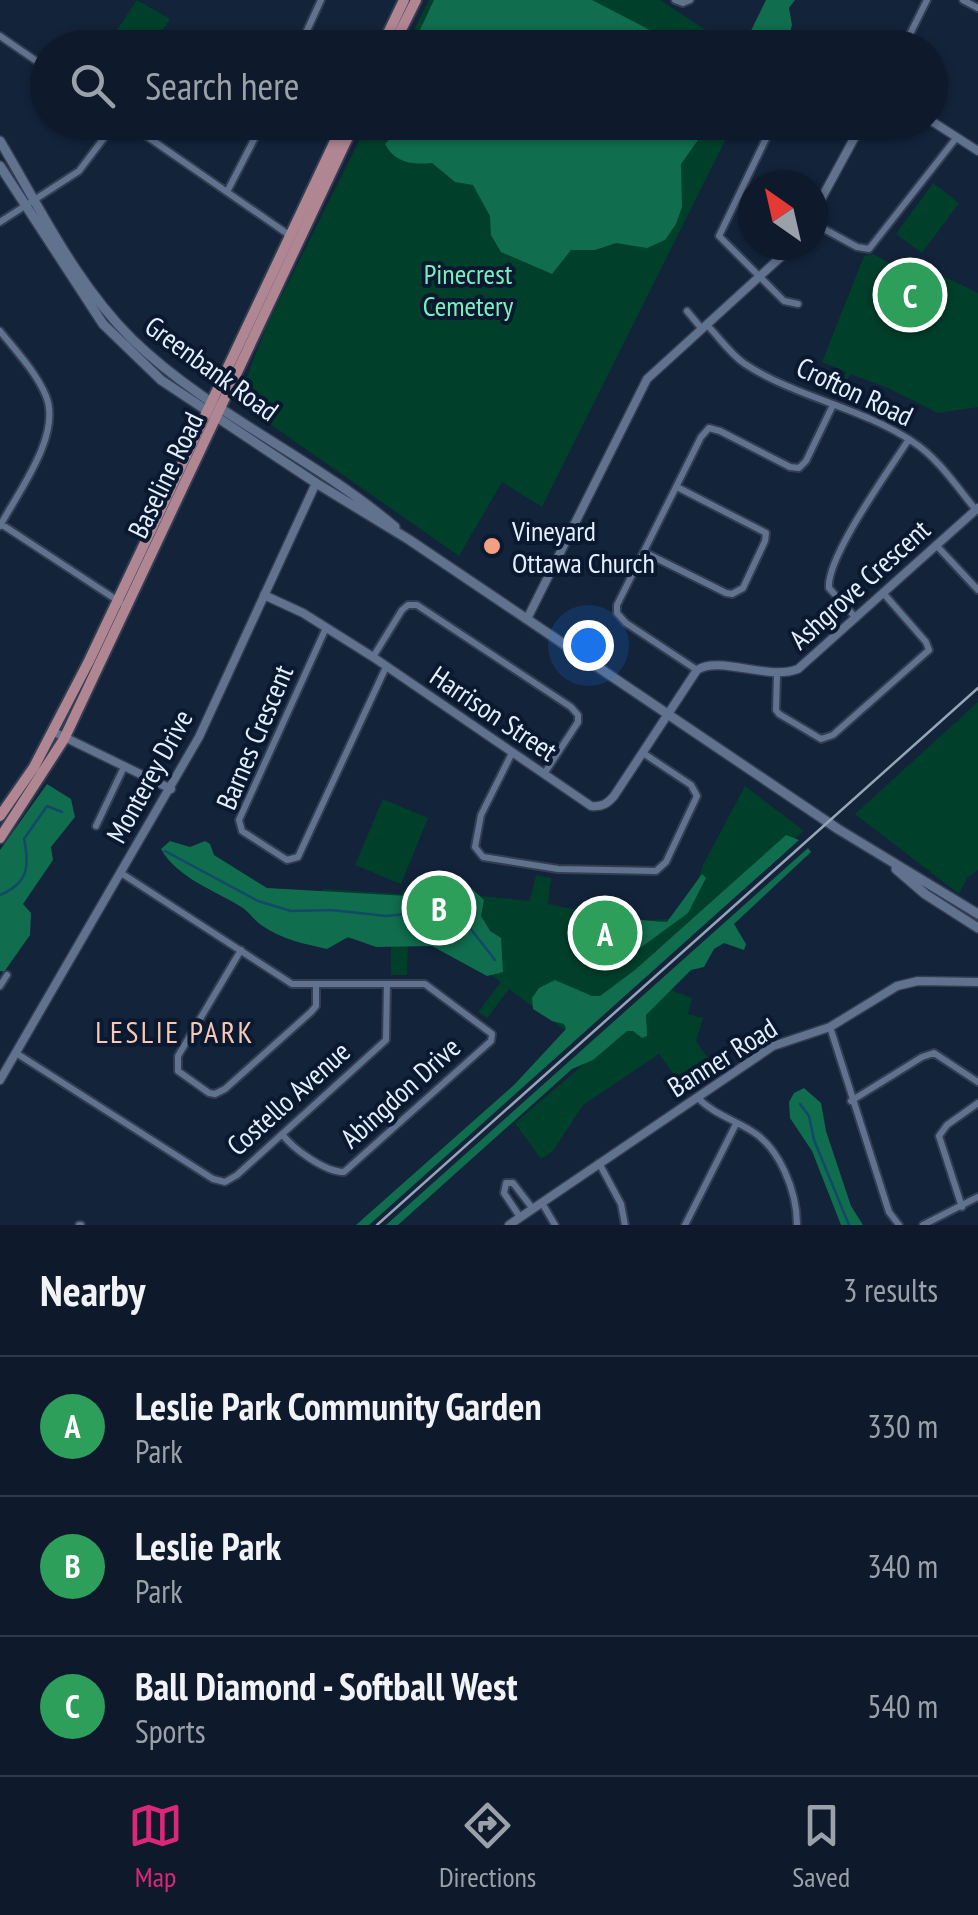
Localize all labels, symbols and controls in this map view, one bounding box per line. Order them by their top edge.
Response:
search box [30,30,948,140]
icon: search [65,58,120,113]
text: Search here [145,61,299,110]
north arrow [738,170,828,260]
park label: Pinecrest Cemetery [423,255,514,324]
pin: C [878,258,942,332]
street label: Greenbank Road [138,307,286,429]
street label: Crofton Road [791,348,919,434]
street label: Baseline Road [119,406,211,544]
street label: Ashgrove Crescent [781,511,937,657]
place label: Vineyard Ottawa Church [511,512,655,581]
marker: Vineyard Ottawa Church [481,535,503,557]
your location [563,620,614,671]
street label: Harrison Street [423,657,565,769]
street label: Barnes Crescent [207,659,301,815]
street label: Monterey Drive [97,703,201,849]
pin: B [406,870,472,946]
pin: A [572,896,638,970]
street label: Banner Road [660,1009,784,1105]
district label: LESLIE PARK [95,1012,255,1051]
street label: Abingdon Drive [332,1028,468,1156]
street label: Costello Avenue [218,1033,358,1163]
text: Nearby [40,1263,145,1318]
text: 3 results [843,1269,938,1311]
text: Leslie Park Community Garden [135,1381,542,1430]
text: A [64,1405,81,1447]
text: 330 m [867,1405,938,1447]
text: Park [135,1430,183,1472]
text: Leslie Park [135,1521,281,1570]
text: B [65,1545,80,1587]
text: 340 m [867,1545,938,1587]
text: Park [135,1570,183,1612]
text: Ball Diamond - Softball West [135,1661,517,1710]
text: C [65,1685,80,1727]
text: 540 m [867,1685,938,1727]
text: Sports [135,1710,206,1752]
tab: Map [128,1798,183,1895]
tab: Directions [439,1798,536,1895]
tab: Saved [792,1798,850,1895]

